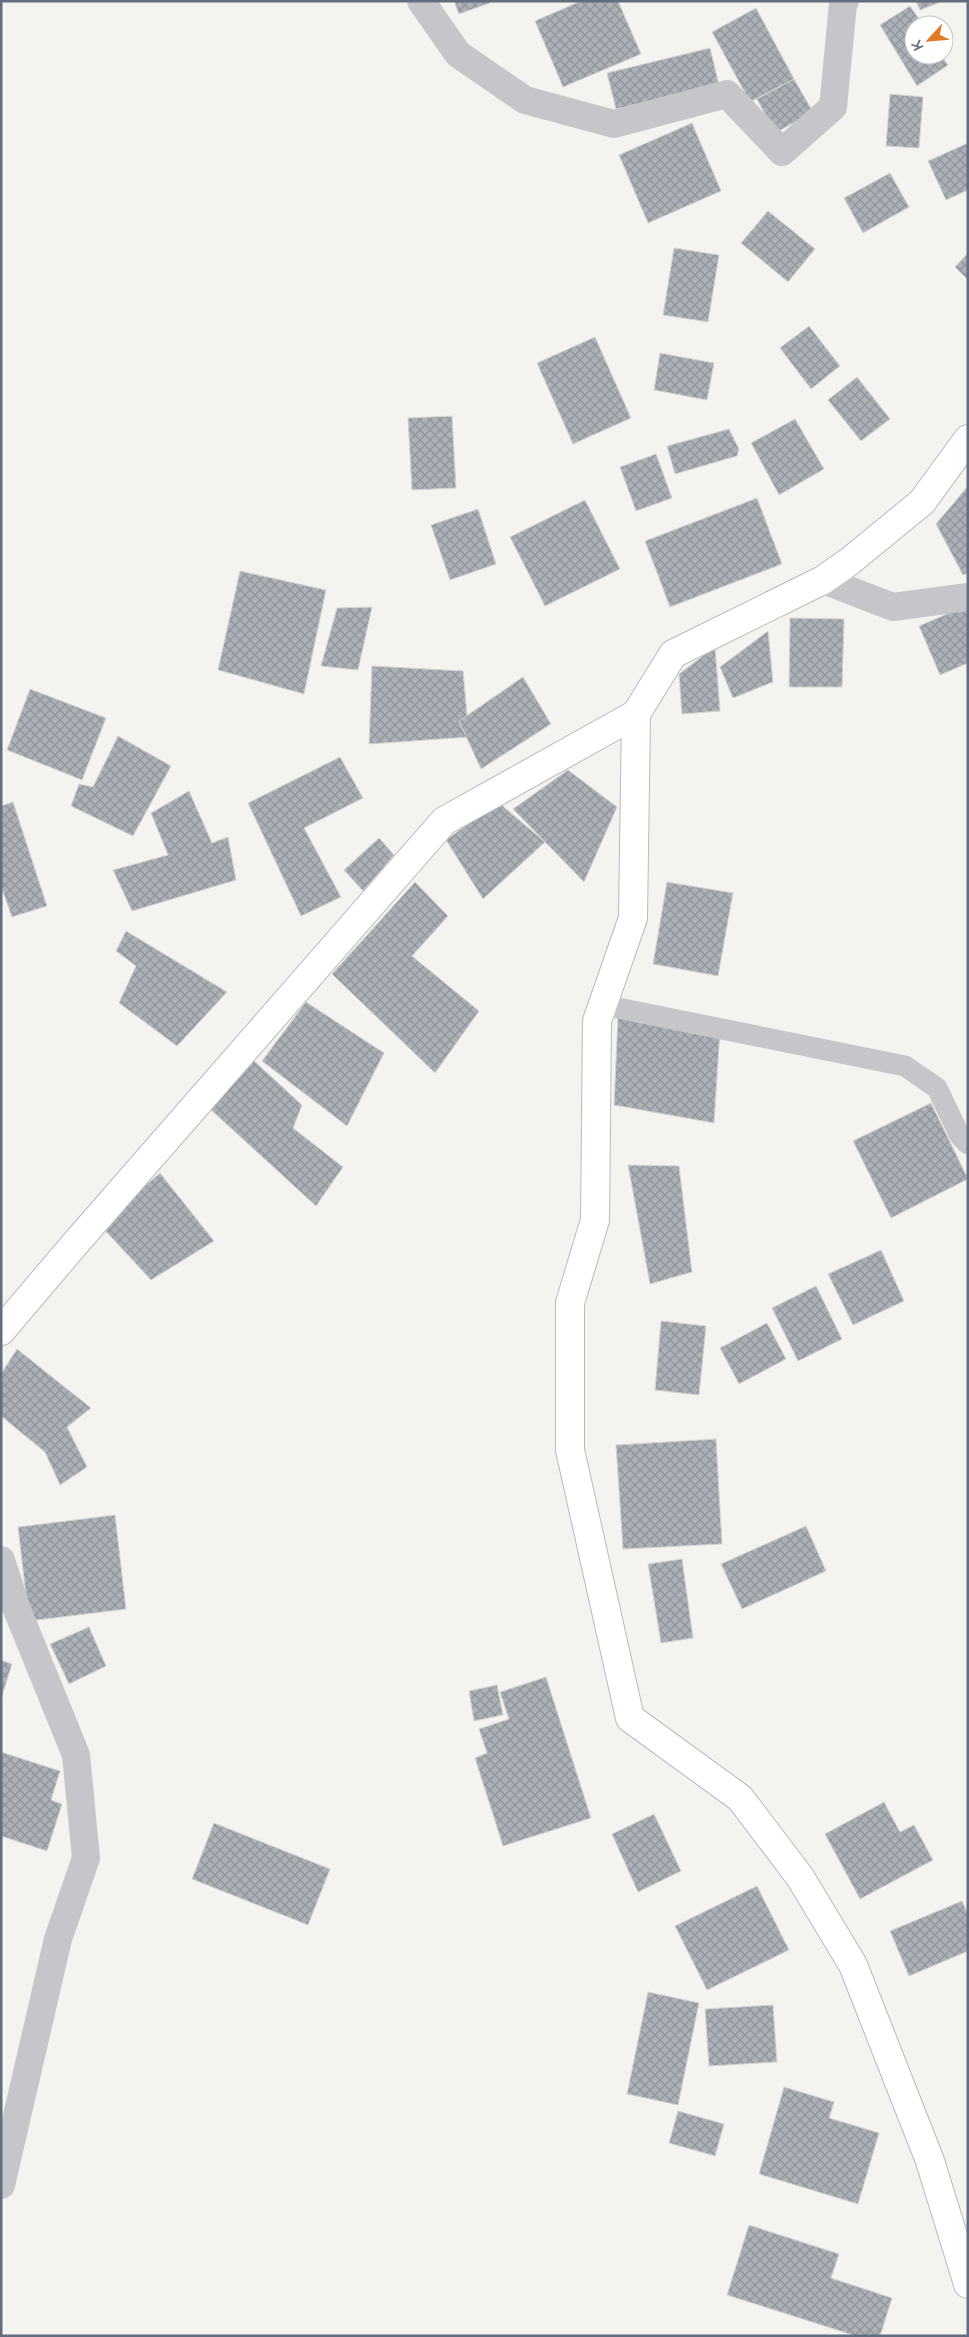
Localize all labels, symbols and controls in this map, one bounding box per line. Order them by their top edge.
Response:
north arrow [904,15,954,65]
text: K [908,37,927,53]

